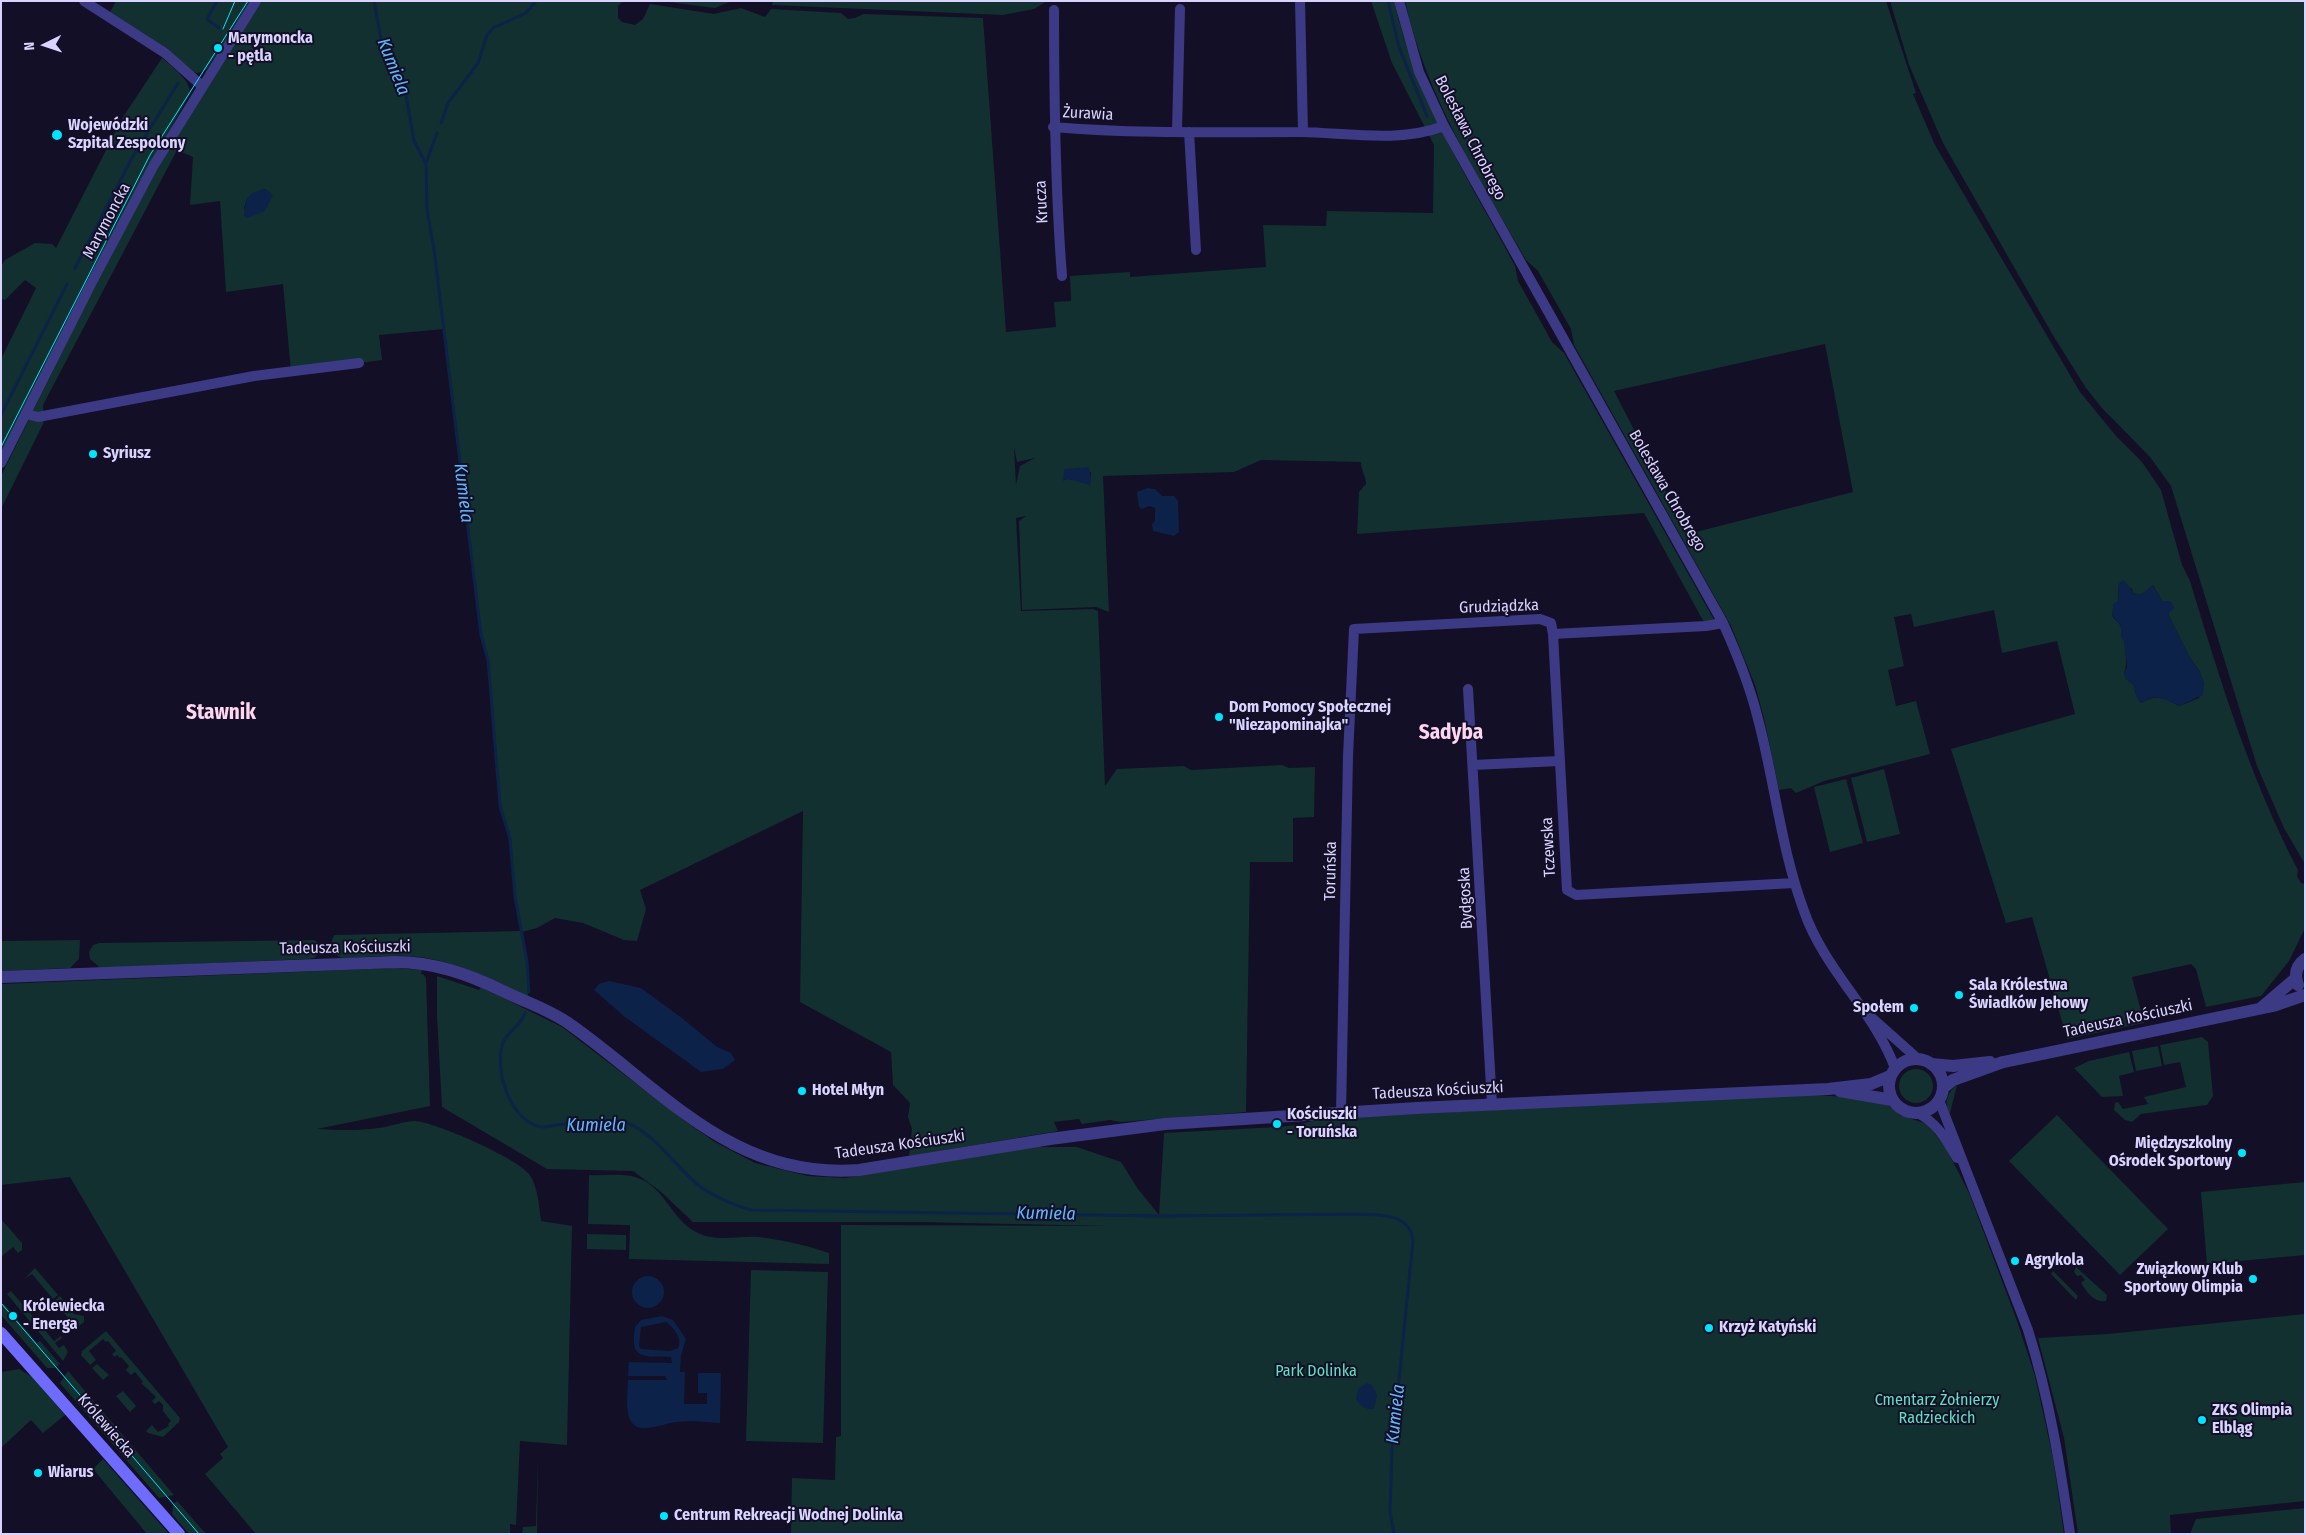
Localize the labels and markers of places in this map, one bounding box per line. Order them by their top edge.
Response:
place label: Marymoncka - pętla [228,29,313,67]
marker: Marymoncka - pętla [212,42,224,54]
place label: Wojewódzki Szpital Zespolony [68,116,185,154]
marker: Wojewódzki Szpital Zespolony [50,128,64,142]
place label: Syriusz [103,444,151,464]
marker: Syriusz [87,448,99,460]
place label: Dom Pomocy Społecznej "Niezapominajka" [1229,698,1391,736]
marker: Dom Pomocy Społecznej "Niezapominajka" [1213,711,1225,723]
place label: Sala Królestwa Świadków Jehowy [1969,976,2088,1014]
marker: Sala Królestwa Świadków Jehowy [1953,989,1965,1001]
place label: Społem [1853,998,1904,1018]
marker: Społem [1908,1002,1920,1014]
place label: Hotel Młyn [812,1081,884,1101]
marker: Hotel Młyn [796,1085,808,1097]
place label: Kościuszki - Toruńska [1287,1105,1357,1143]
marker: Kościuszki - Toruńska [1271,1118,1283,1130]
place label: Międzyszkolny Ośrodek Sportowy [2109,1134,2232,1172]
marker: Międzyszkolny Ośrodek Sportowy [2236,1147,2248,1159]
place label: Agrykola [2025,1251,2084,1271]
marker: Agrykola [2009,1255,2021,1267]
place label: Związkowy Klub Sportowy Olimpia [2124,1260,2243,1298]
marker: Związkowy Klub Sportowy Olimpia [2247,1273,2259,1285]
place label: Królewiecka - Energa [23,1297,105,1335]
marker: Królewiecka - Energa [7,1310,19,1322]
place label: Krzyż Katyński [1719,1318,1816,1338]
marker: Krzyż Katyński [1703,1322,1715,1334]
place label: ZKS Olimpia Elbląg [2212,1401,2292,1439]
marker: ZKS Olimpia Elbląg [2196,1414,2208,1426]
place label: Wiarus [48,1463,94,1483]
marker: Wiarus [32,1467,44,1479]
place label: Centrum Rekreacji Wodnej Dolinka [674,1506,903,1526]
marker: Centrum Rekreacji Wodnej Dolinka [658,1510,670,1522]

